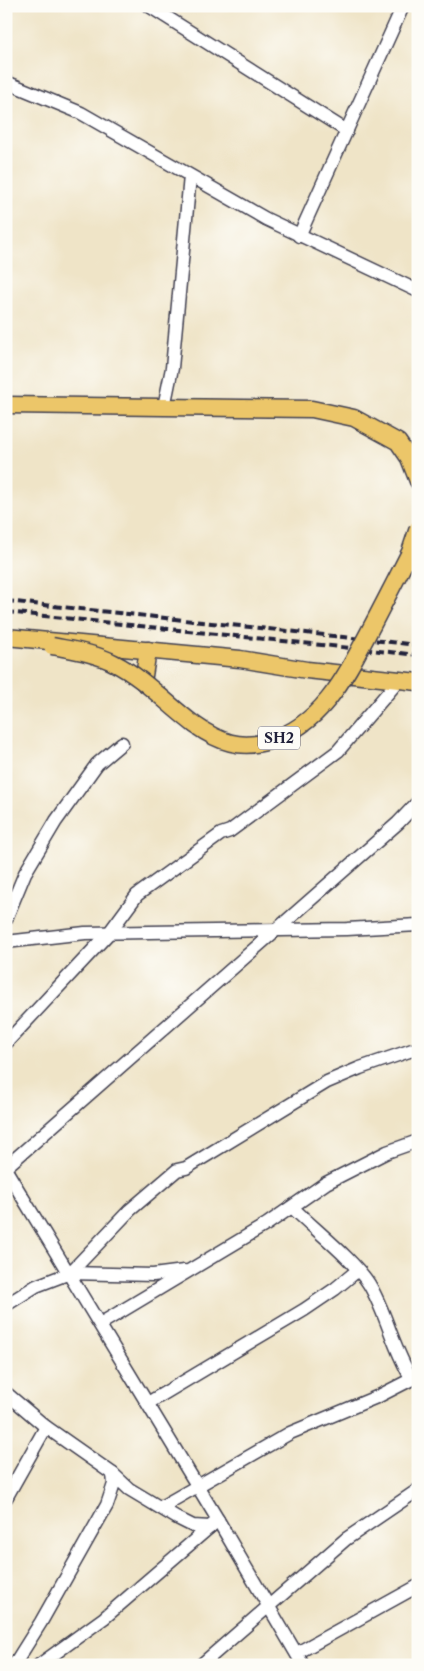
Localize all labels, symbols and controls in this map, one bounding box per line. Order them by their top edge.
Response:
road number: SH2 [258,726,300,750]

